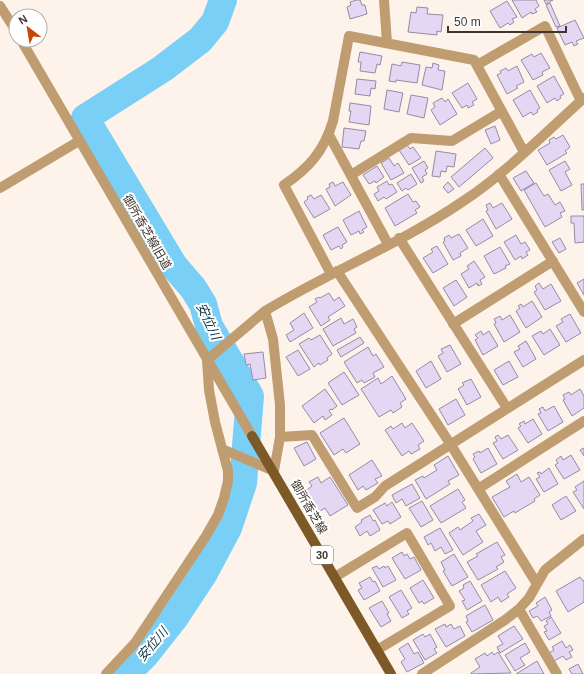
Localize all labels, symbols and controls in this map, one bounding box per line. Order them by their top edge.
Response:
north arrow [8,8,48,48]
scale bar [448,8,566,34]
text: N [16,12,29,27]
text: 50 m [454,15,481,29]
street label: 御所香芝線旧道 [120,192,174,272]
water label: 安位川 [194,300,224,344]
street label: 御所香芝線 [288,478,330,536]
road number: 30 [311,546,333,564]
water label: 安位川 [134,623,172,664]

